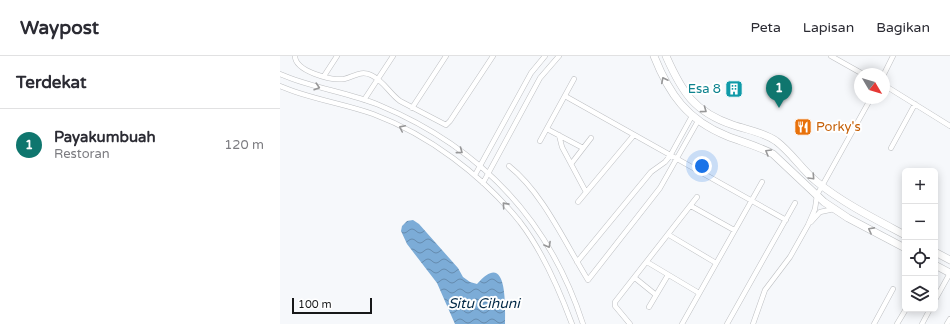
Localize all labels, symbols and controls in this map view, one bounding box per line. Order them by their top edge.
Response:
text: Waypost [20,17,99,39]
text: Peta [750,19,781,36]
text: Lapisan [803,19,854,36]
text: Bagikan [876,19,930,36]
north arrow [854,68,890,104]
text: Terdekat [16,72,86,93]
pin: 1 [766,75,792,108]
one-way arrow [661,77,669,85]
building icon: Esa 8 [724,79,744,99]
place label: Esa 8 [688,81,721,97]
one-way arrow [313,82,320,91]
one-way arrow [699,105,706,112]
restaurant icon: Porky's [793,117,813,137]
place label: Porky's [816,119,861,135]
one-way arrow [399,125,406,133]
text: Payakumbuah [54,128,156,146]
text: 1 [25,137,33,153]
text: 120 m [224,137,264,153]
text: Restoran [54,146,110,162]
one-way arrow [456,146,463,154]
one-way arrow [765,149,772,156]
your location [692,156,712,176]
map controls [902,168,938,312]
button: + [902,168,938,204]
one-way arrow [807,172,815,180]
one-way arrow [503,203,510,210]
button: − [902,204,938,240]
one-way arrow [868,227,875,234]
button: locate [902,240,938,276]
one-way arrow [543,241,550,248]
button: layers [902,276,938,312]
water label: Situ Cihuni [448,295,521,312]
scale bar [292,296,372,315]
text: 100 m [298,298,332,311]

